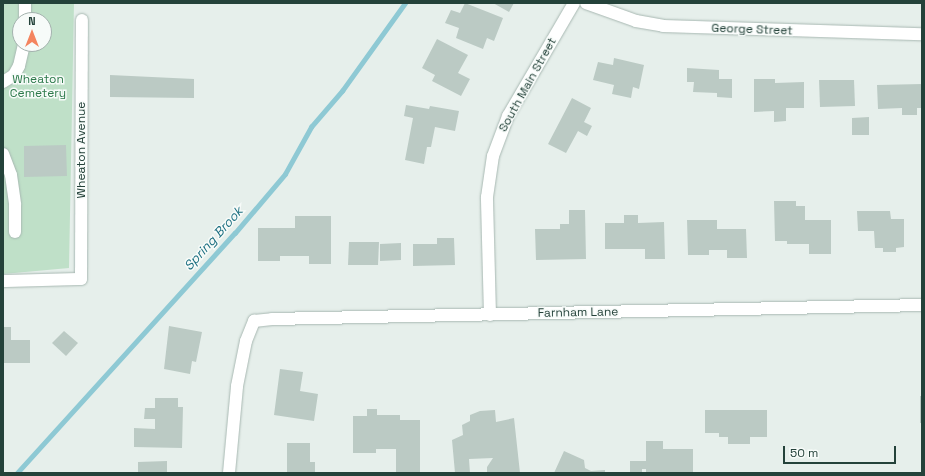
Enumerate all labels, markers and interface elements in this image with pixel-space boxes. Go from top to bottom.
north arrow [12,12,52,52]
text: N [28,14,36,28]
street label: George Street [711,21,793,39]
street label: South Main Street [496,35,560,135]
park label: Wheaton Cemetery [10,73,66,101]
street label: Wheaton Avenue [75,101,89,199]
water label: Spring Brook [181,204,247,274]
street label: Farnham Lane [538,305,618,321]
scale bar [785,438,898,464]
text: 50 m [790,445,818,461]

